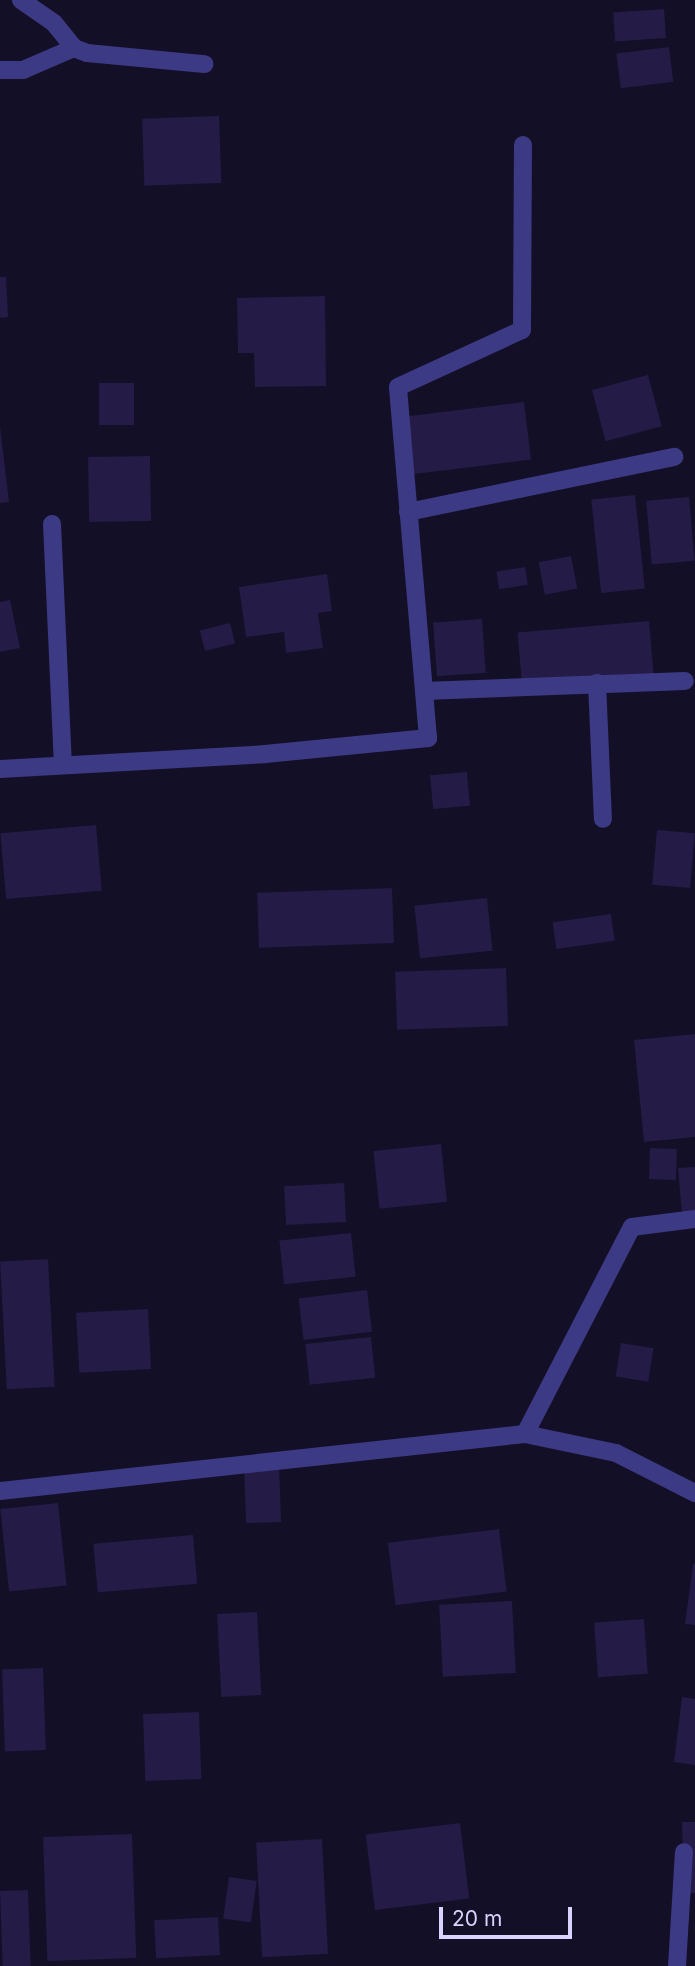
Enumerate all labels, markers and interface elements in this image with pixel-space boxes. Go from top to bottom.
scale bar [443,1892,576,1936]
text: 20 m [452,1906,502,1931]

